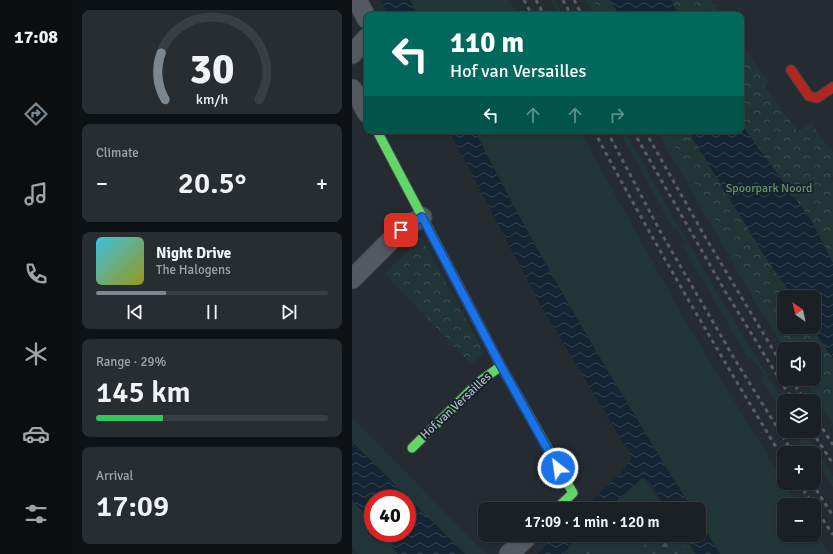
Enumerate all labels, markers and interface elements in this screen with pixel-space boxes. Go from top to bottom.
text: 17:08 [14,26,58,48]
text: 110 m [450,26,524,60]
icon: left [384,28,436,80]
text: 30 [190,44,234,95]
text: Hof van Versailles [450,60,587,82]
text: km/h [196,91,228,108]
icon: directions [22,100,50,128]
icon: left [480,104,502,126]
icon: ahead [522,104,544,126]
icon: ahead [564,104,586,126]
icon: right [606,104,628,126]
text: Climate [96,145,139,161]
text: 20.5° [178,165,246,202]
text: − [96,170,108,197]
text: + [316,170,328,197]
icon: music [22,180,50,208]
park label: Spoorpark Noord [726,181,812,196]
pin [384,213,418,247]
icon: arrive [390,219,412,241]
text: Night Drive [156,244,231,262]
icon: phone [22,260,50,288]
text: The Halogens [156,262,231,278]
north arrow [777,290,821,334]
map controls [777,290,821,542]
icon: previous [124,301,146,323]
icon: pause [201,301,223,323]
icon: next [278,301,300,323]
icon: climate [22,340,50,368]
button: sound [777,342,821,386]
text: Range · 29% [96,354,166,370]
street label: Hof van Versailles [418,369,494,443]
text: 145 km [96,374,191,411]
button: layers [777,394,821,438]
icon: car [22,420,50,448]
button: + [777,446,821,490]
position arrow [537,447,579,489]
text: Arrival [96,468,133,484]
text: 17:09 [96,488,169,525]
speed limit sign: 40 [364,490,416,542]
button: − [777,498,821,542]
icon: filters [22,500,50,528]
text: 17:09 · 1 min · 120 m [525,513,659,531]

